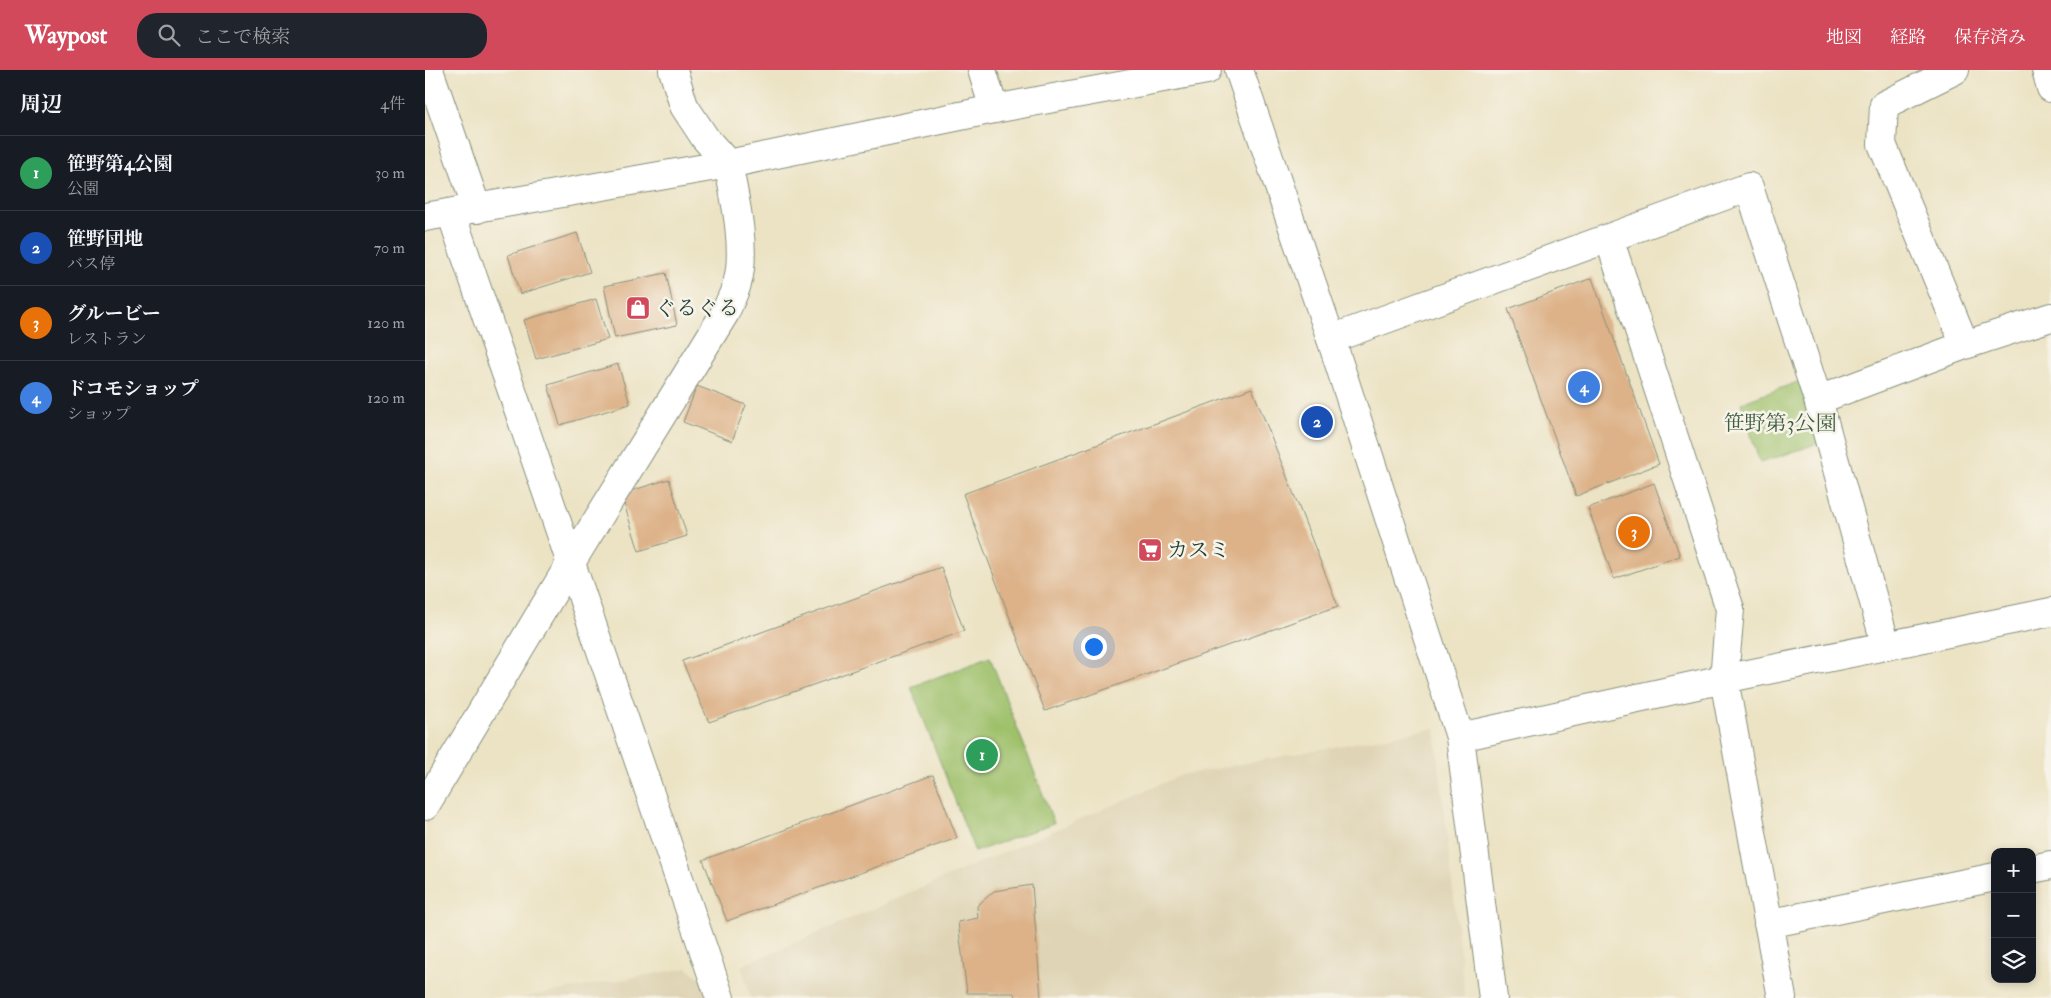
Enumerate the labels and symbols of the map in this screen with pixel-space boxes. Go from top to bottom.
shop icon: ぐるぐる [625,295,651,321]
place label: ぐるぐる [655,295,739,322]
pin: 4 [1568,368,1600,406]
pin: 2 [1301,403,1333,441]
park label: 笹野第3公園 [1723,410,1837,437]
pin: 3 [1618,513,1650,551]
supermarket icon: カスミ [1137,537,1163,563]
place label: カスミ [1167,537,1230,564]
your location [1081,634,1107,660]
pin: 1 [966,736,998,774]

